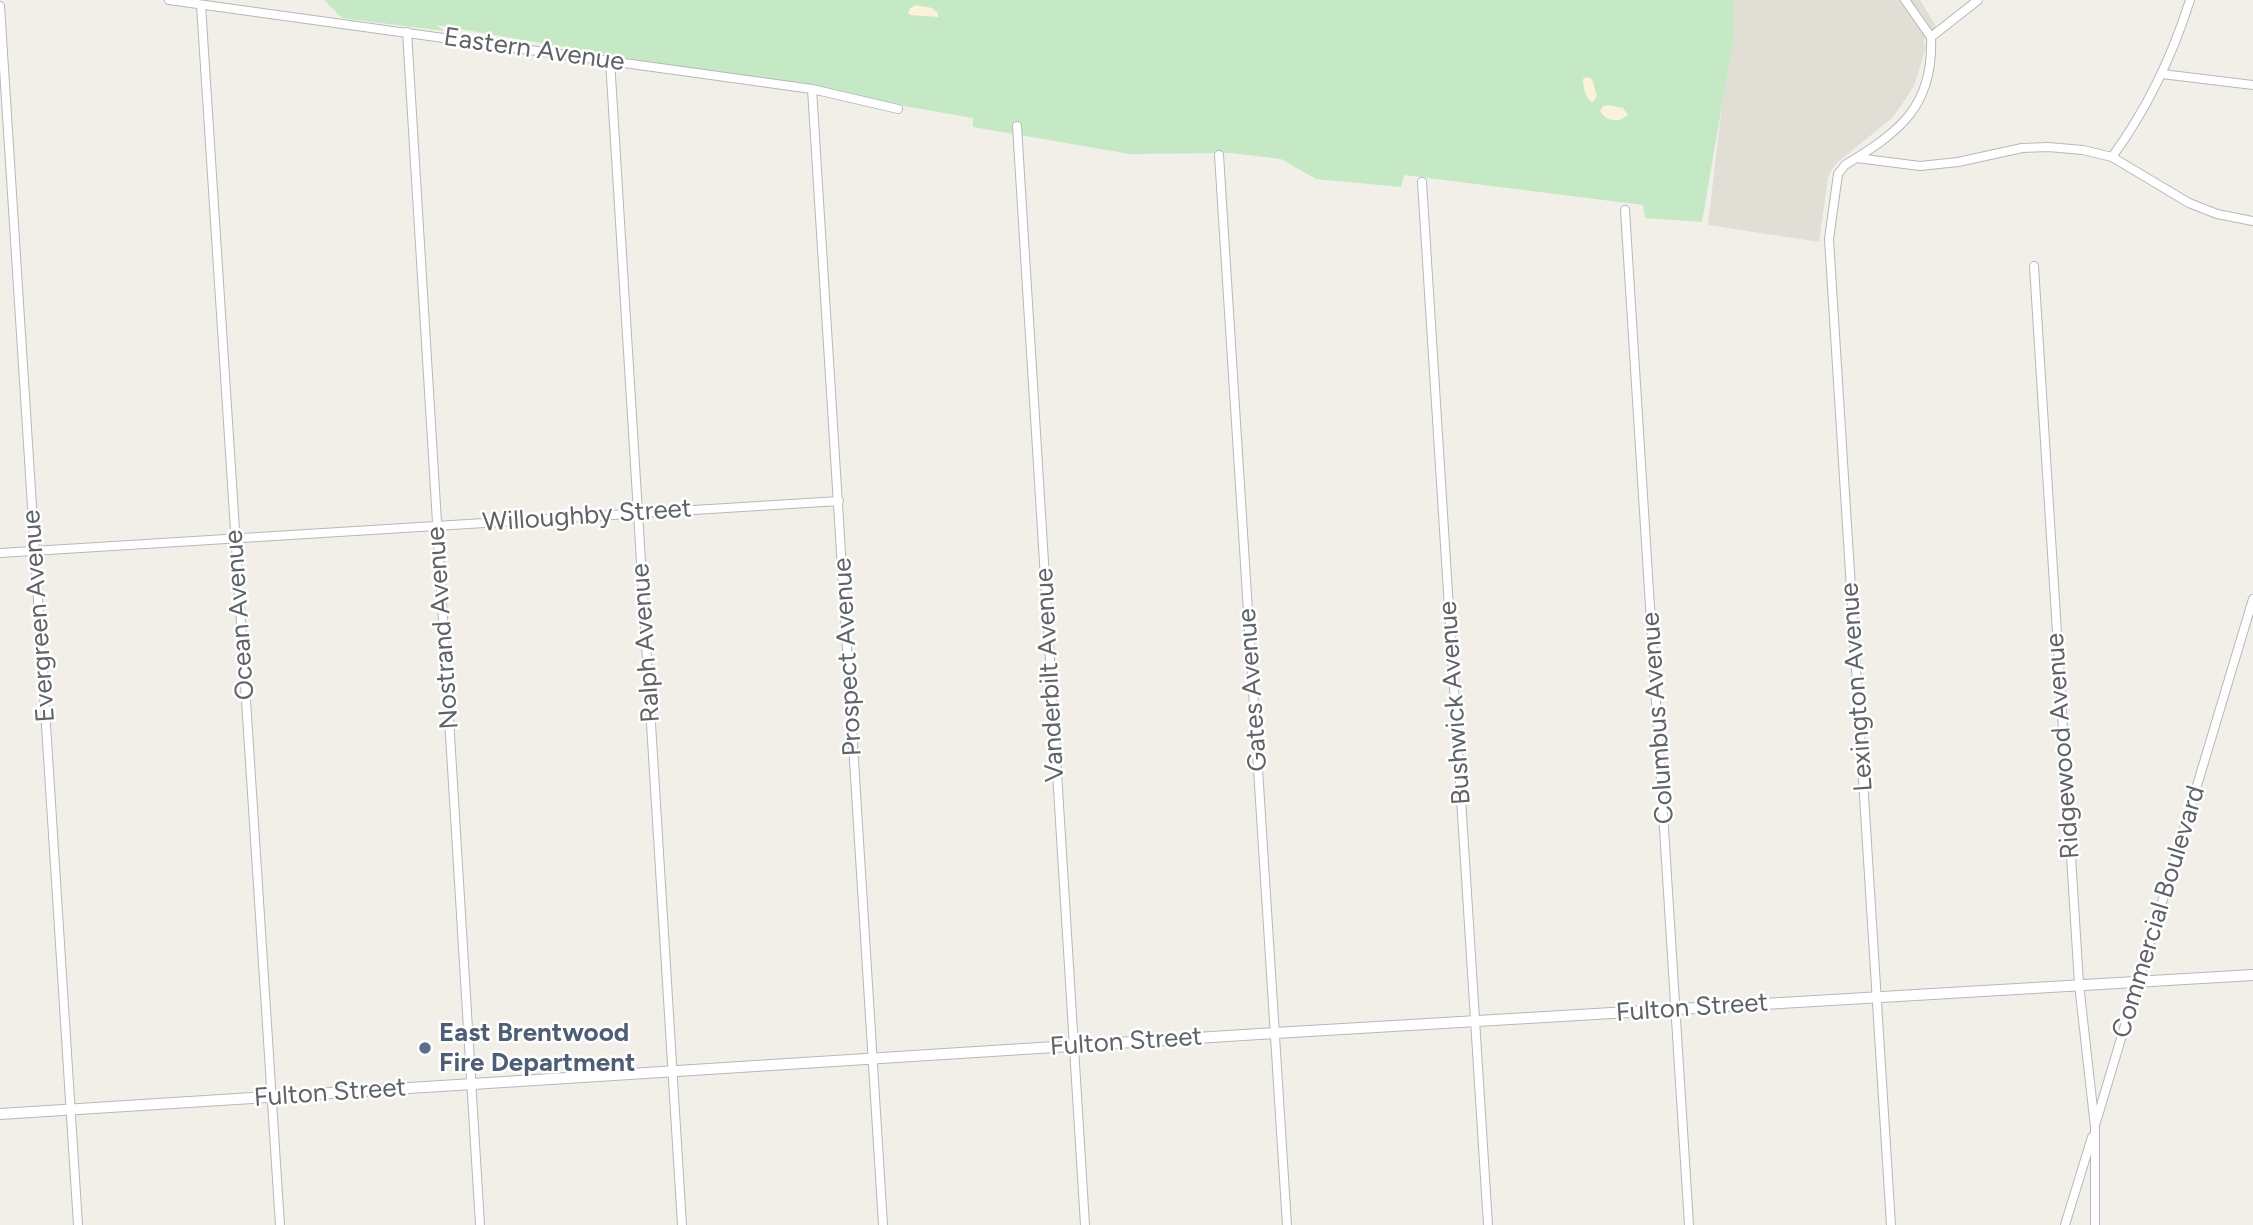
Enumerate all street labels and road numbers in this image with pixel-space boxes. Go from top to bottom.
street label: Eastern Avenue [442,22,626,78]
street label: Willoughby Street [481,493,693,539]
street label: Evergreen Avenue [16,509,62,723]
street label: Nostrand Avenue [420,526,466,730]
street label: Ocean Avenue [218,529,262,701]
street label: Prospect Avenue [827,557,869,757]
street label: Ralph Avenue [625,562,667,724]
street label: Vanderbilt Avenue [1029,567,1071,783]
street label: Lexington Avenue [1834,581,1880,793]
street label: Bushwick Avenue [1432,600,1478,806]
street label: Gates Avenue [1232,607,1274,773]
street label: Columbus Avenue [1635,611,1681,825]
street label: Ridgewood Avenue [2040,632,2086,860]
street label: Commercial Boulevard [2106,782,2212,1042]
street label: Fulton Street [1615,987,1769,1029]
street label: Fulton Street [1049,1021,1203,1063]
street label: Fulton Street [253,1072,407,1114]

